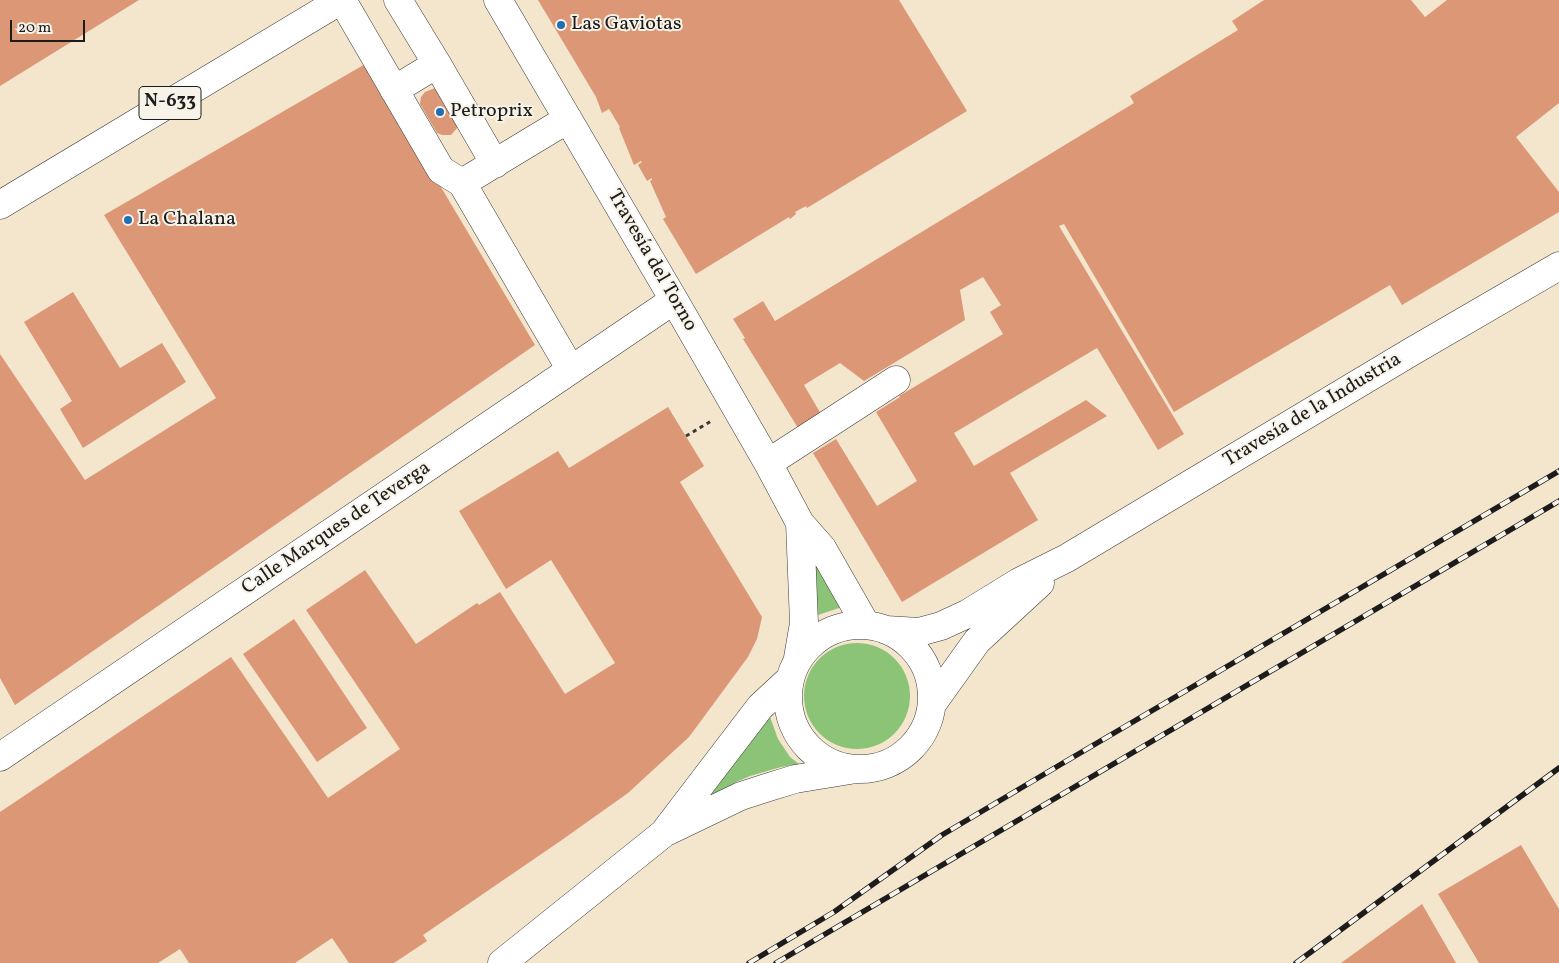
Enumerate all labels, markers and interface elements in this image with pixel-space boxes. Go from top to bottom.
scale bar [12,10,88,42]
place label: Las Gaviotas [571,13,681,37]
text: 20 m [18,18,51,39]
marker: Las Gaviotas [555,19,567,31]
road number: N-633 [139,86,201,120]
place label: Petroprix [450,100,533,124]
marker: Petroprix [434,106,446,118]
street label: Travesía del Torno [601,186,701,336]
place label: La Chalana [138,208,236,232]
marker: La Chalana [122,214,134,226]
street label: Travesía de la Industria [1220,348,1406,474]
street label: Calle Marques de Teverga [238,457,436,601]

